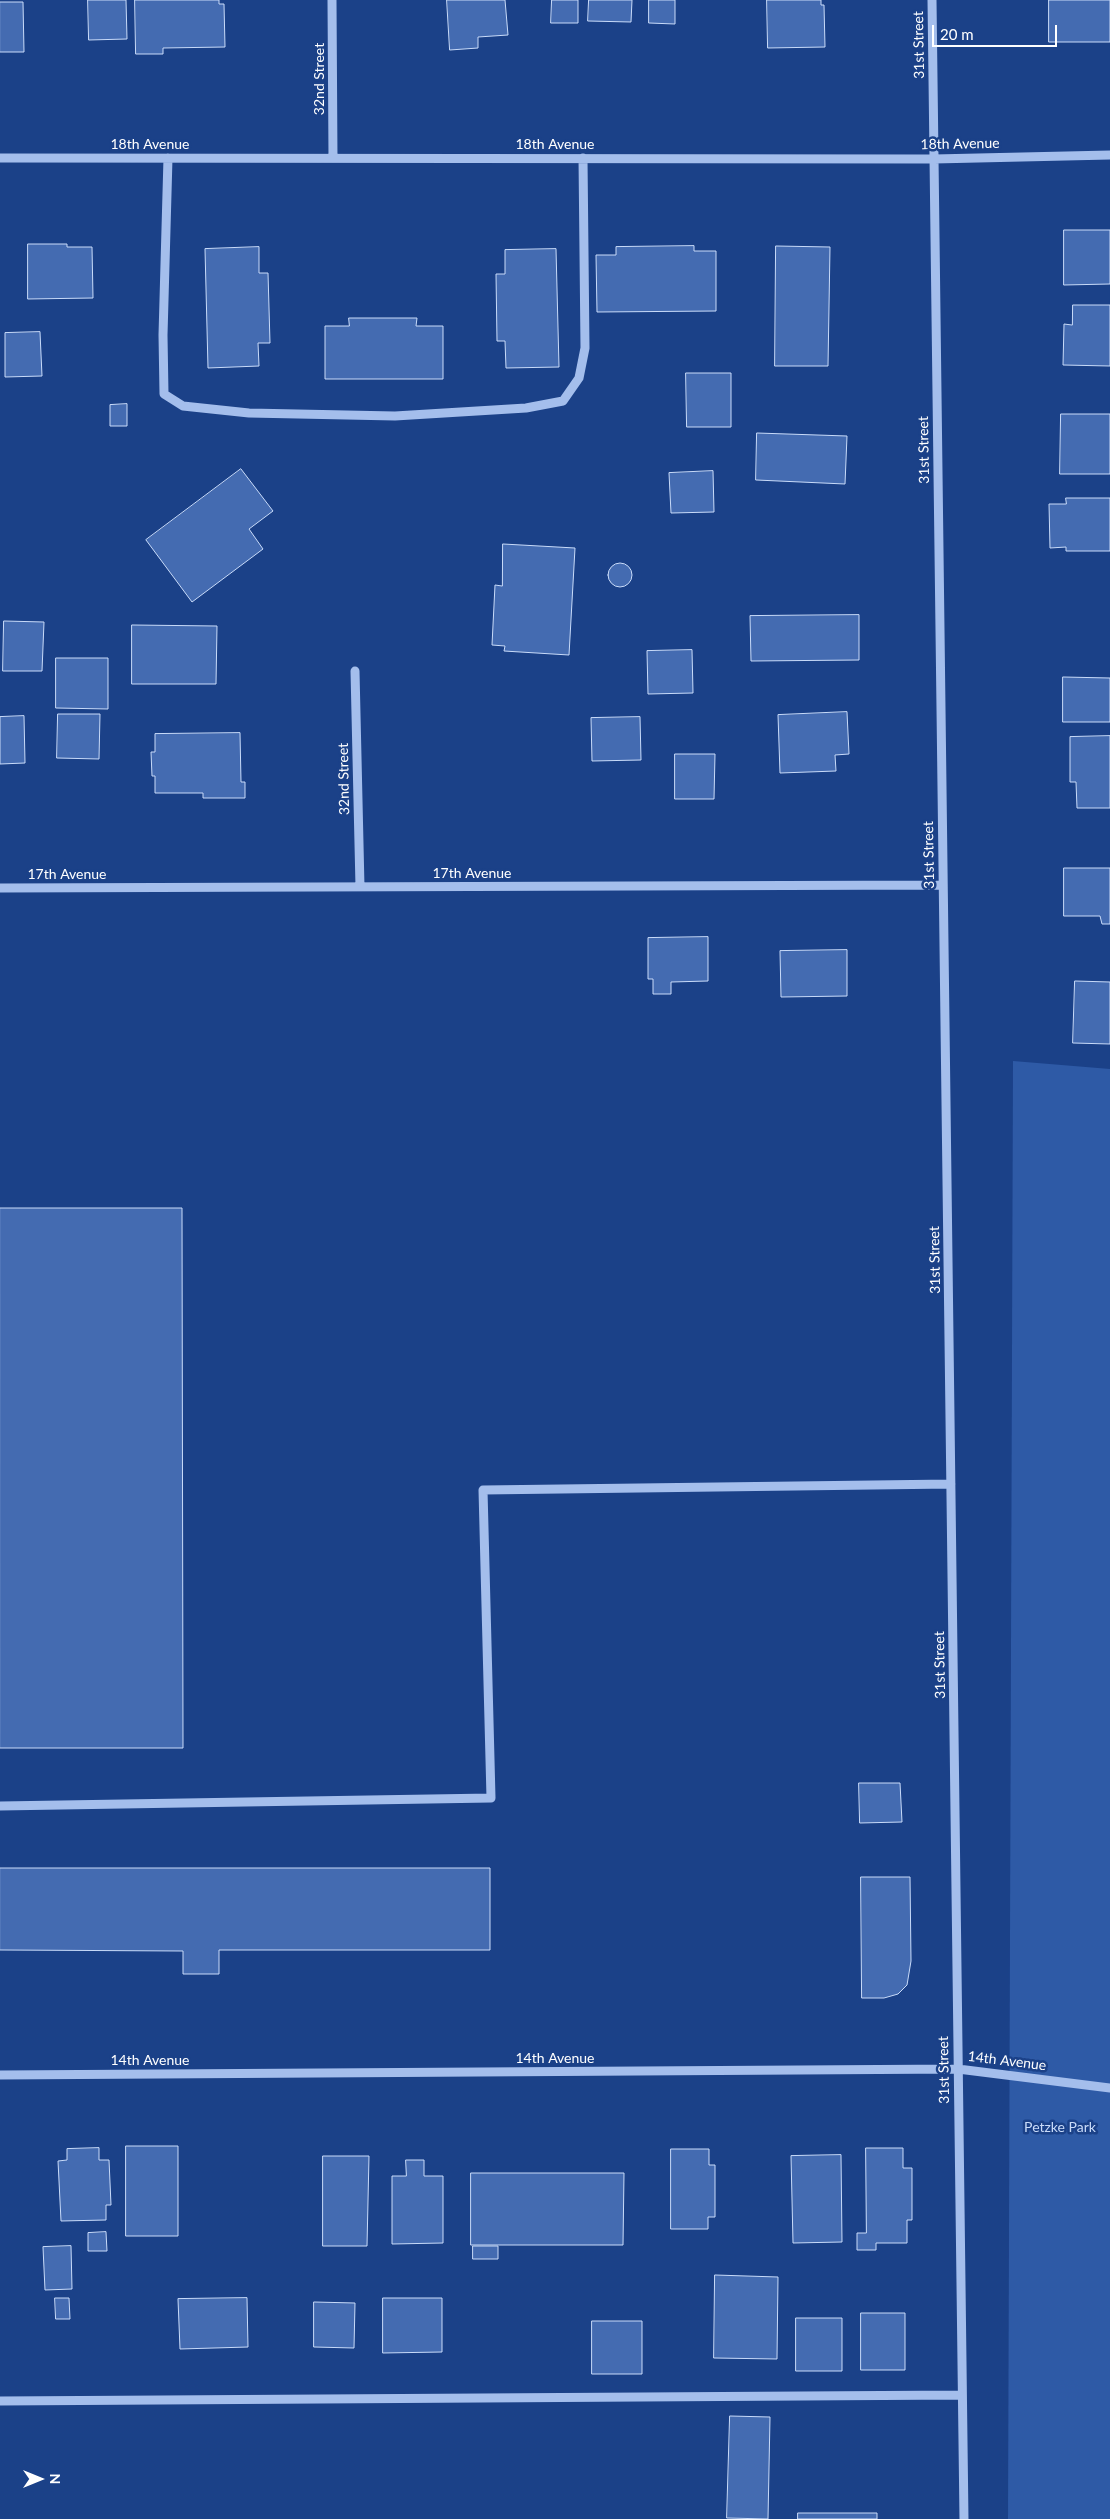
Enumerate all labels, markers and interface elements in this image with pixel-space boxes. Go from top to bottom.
street label: 31st Street [910,11,928,79]
scale bar [935,15,1060,47]
text: 20 m [940,25,974,43]
street label: 32nd Street [311,43,327,115]
street label: 18th Avenue [920,135,1000,153]
street label: 18th Avenue [110,136,190,152]
street label: 18th Avenue [515,136,595,152]
street label: 31st Street [915,416,933,484]
street label: 32nd Street [335,743,353,815]
street label: 31st Street [920,821,938,889]
street label: 17th Avenue [432,865,512,881]
street label: 17th Avenue [27,866,107,882]
street label: 31st Street [926,1226,944,1294]
street label: 31st Street [931,1631,949,1699]
street label: 31st Street [935,2036,953,2104]
street label: 14th Avenue [967,2048,1047,2074]
street label: 14th Avenue [515,2050,595,2066]
street label: 14th Avenue [110,2052,190,2068]
park label: Petzke Park [1024,2119,1096,2135]
north arrow [15,2454,65,2504]
text: N [47,2474,64,2484]

